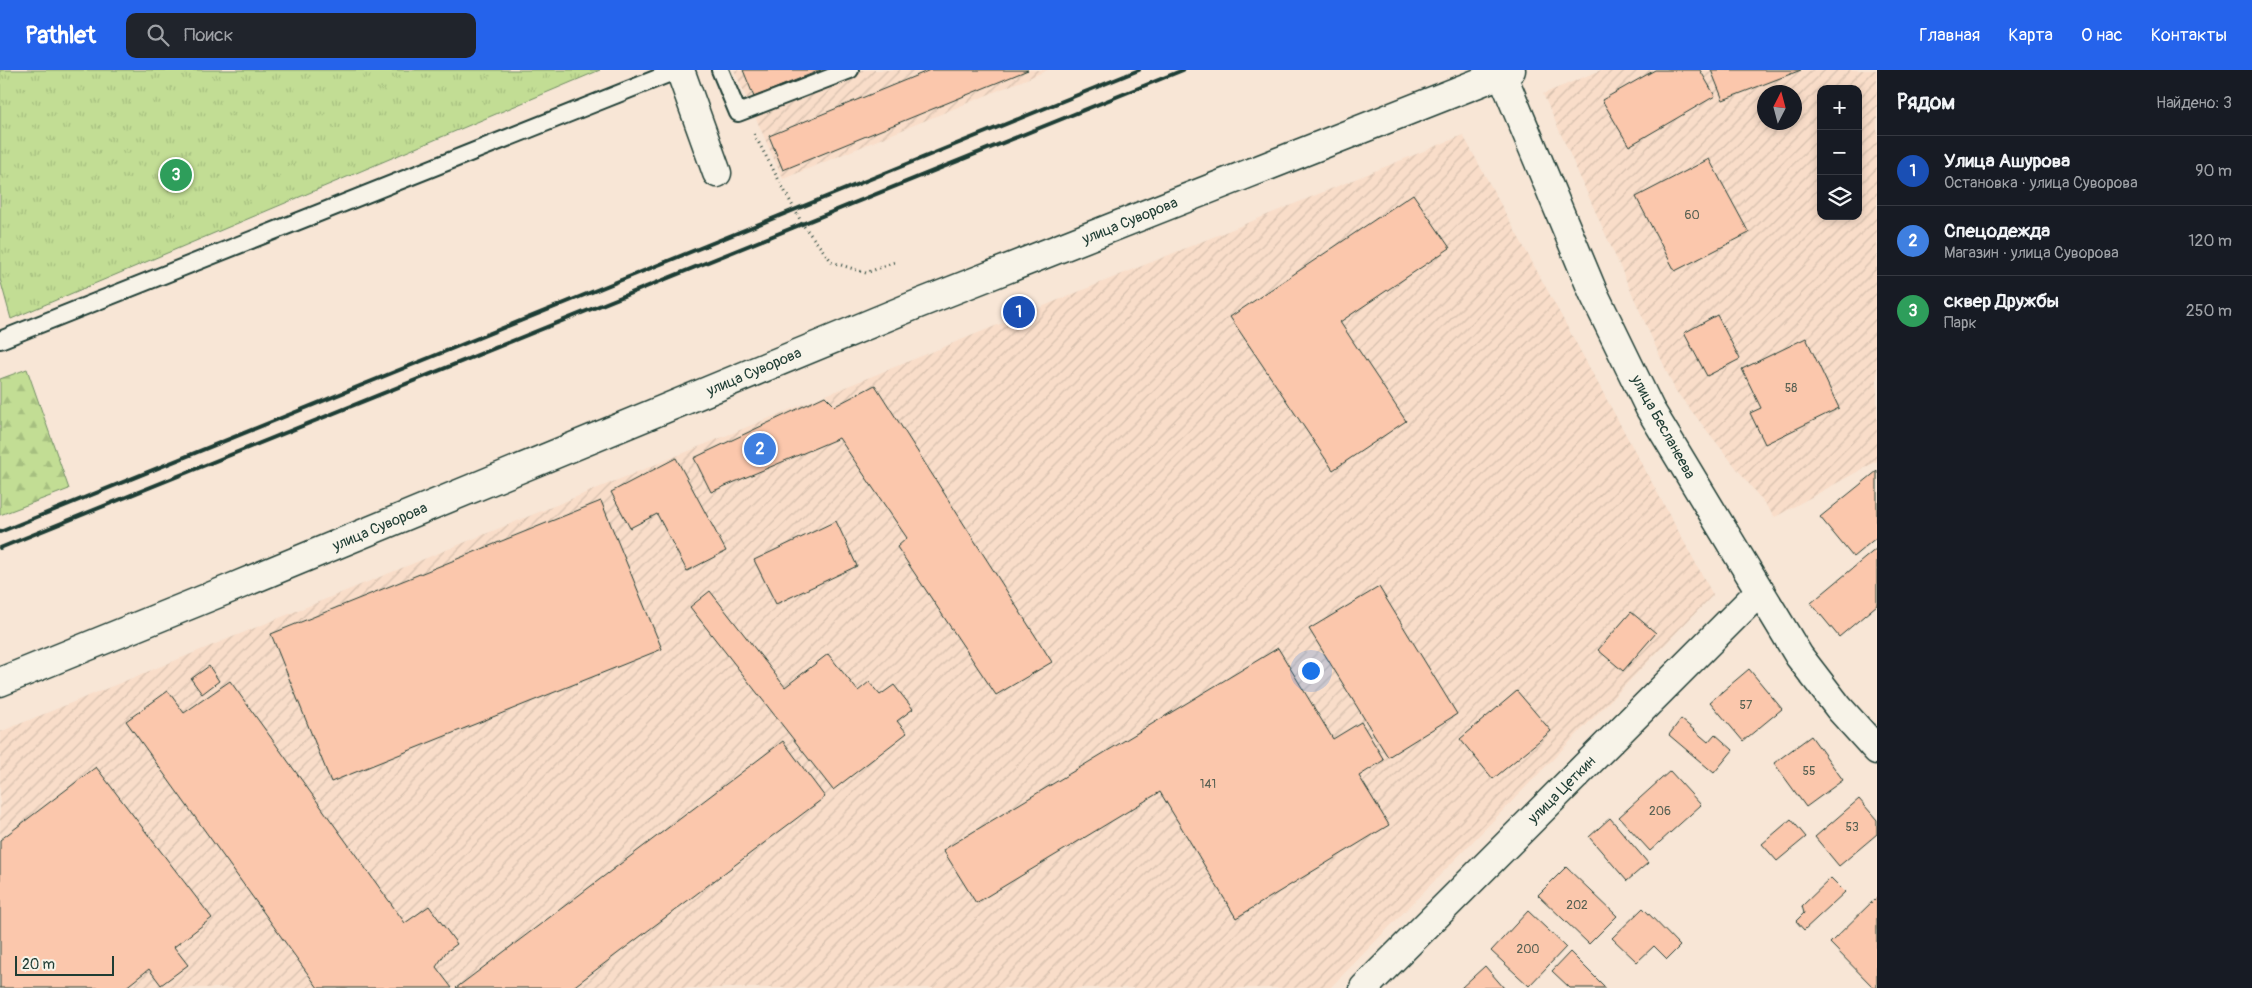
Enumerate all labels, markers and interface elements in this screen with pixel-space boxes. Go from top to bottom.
search box [126,13,476,58]
text: Pathlet [25,21,96,50]
icon: search [144,21,172,49]
text: Поиск [184,23,233,47]
text: Главная [1919,24,1980,47]
text: Карта [2008,24,2053,47]
text: О нас [2081,24,2123,47]
text: Контакты [2151,24,2227,47]
north arrow [1757,85,1802,130]
map controls [1817,85,1862,220]
button: + [1817,85,1862,130]
text: Рядом [1897,89,1955,116]
text: Найдено: 3 [2156,93,2232,113]
button: − [1817,130,1862,175]
text: Улица Ашурова [1944,149,2070,173]
pin: 3 [160,156,192,194]
text: 1 [1910,161,1916,181]
text: 90 m [2195,161,2232,181]
text: Остановка · улица Суворова [1944,173,2138,193]
button: layers [1817,175,1862,220]
street label: улица Суворова [1079,193,1180,249]
house number: 60 [1684,208,1700,223]
text: Спецодежда [1944,219,2050,243]
text: 2 [1909,231,1917,251]
text: 120 m [2188,231,2232,251]
text: Магазин · улица Суворова [1944,243,2119,263]
text: сквер Дружбы [1944,289,2059,313]
pin: 1 [1003,293,1035,331]
text: 3 [1909,301,1917,321]
text: 250 m [2186,301,2232,321]
text: Парк [1944,313,1977,333]
street label: улица Суворова [703,343,804,401]
street label: улица Бесланеева [1626,371,1699,482]
house number: 58 [1785,381,1797,396]
pin: 2 [744,430,776,468]
street label: улица Суворова [329,498,430,556]
your location [1298,658,1324,684]
house number: 57 [1740,698,1753,713]
street label: улица Цеткин [1523,752,1600,829]
house number: 55 [1802,764,1816,779]
house number: 141 [1200,777,1216,792]
house number: 206 [1649,804,1671,819]
house number: 53 [1845,820,1859,835]
house number: 202 [1566,898,1588,913]
house number: 200 [1516,942,1540,957]
scale bar [15,953,114,976]
text: 20 m [22,956,55,973]

